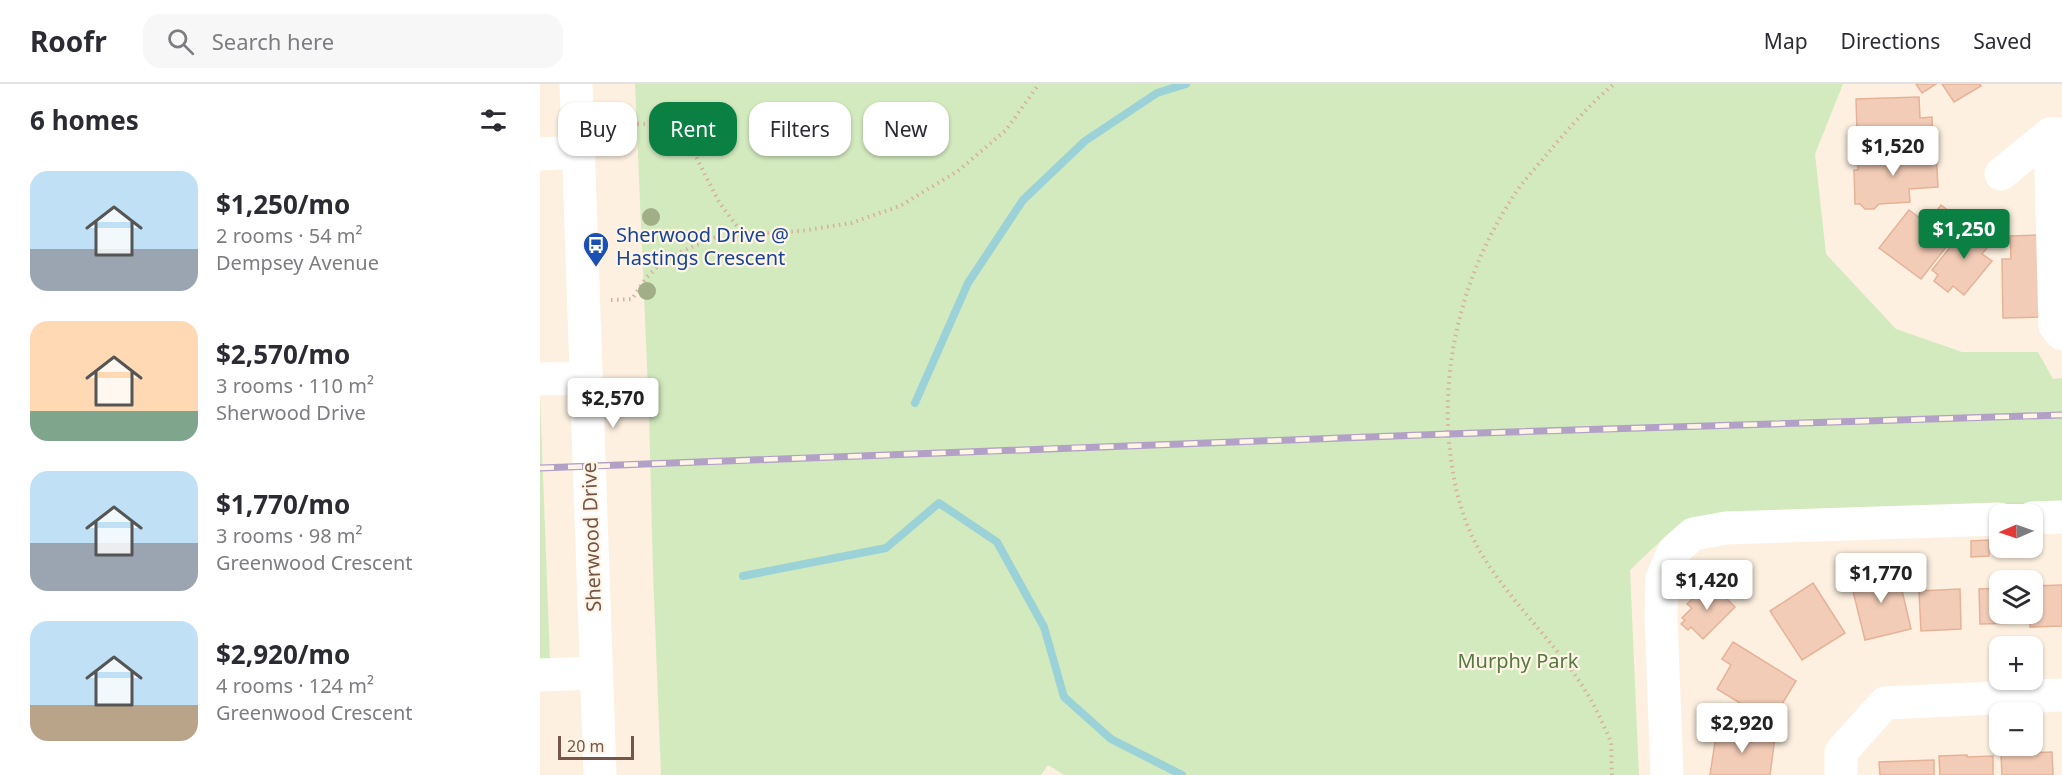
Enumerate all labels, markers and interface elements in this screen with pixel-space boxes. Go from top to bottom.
search box [143,14,563,68]
text: Roofr [30,22,107,60]
icon: search [164,25,197,58]
text: Search here [212,26,334,56]
text: Map [1764,27,1808,55]
text: Directions [1841,27,1940,55]
text: Saved [1973,27,2032,55]
text: 6 homes [30,102,139,138]
chip: Buy [558,102,637,156]
chip: Rent [649,102,737,156]
chip: Filters [749,102,851,156]
chip: New [863,102,949,156]
icon: filters [477,104,510,137]
pin: $1,520 [1844,126,1942,177]
text: $1,520 [1862,132,1924,159]
text: $1,250/mo [216,186,350,222]
icon: home [78,195,150,267]
pin: $1,250 [1915,209,2013,260]
text: $1,250 [1933,215,1995,242]
place label: Sherwood Drive @ Hastings Crescent [616,221,789,271]
text: 2 rooms · 54 m² [216,222,363,249]
bus stop icon: Sherwood Drive @ Hastings Crescent [581,230,611,268]
text: Dempsey Avenue [216,249,379,276]
text: $2,570/mo [216,336,350,372]
icon: home [78,345,150,417]
text: 3 rooms · 110 m² [216,372,374,399]
pin: $2,570 [564,378,662,429]
text: $2,570 [582,384,644,411]
text: Sherwood Drive [216,399,366,426]
street label: Sherwood Drive [575,462,607,612]
text: $1,770/mo [216,486,350,522]
icon: home [78,495,150,567]
north arrow [1989,504,2043,558]
map controls [1989,504,2043,756]
text: 3 rooms · 98 m² [216,522,363,549]
text: Greenwood Crescent [216,549,413,576]
pin: $1,770 [1832,553,1930,604]
text: $1,770 [1850,559,1912,586]
pin: $1,420 [1658,560,1756,611]
text: $1,420 [1676,566,1738,593]
button: layers [1989,570,2043,624]
text: $2,920/mo [216,636,350,672]
button: + [1989,636,2043,690]
icon: home [78,645,150,717]
park label: Murphy Park [1457,647,1579,674]
text: 4 rooms · 124 m² [216,672,374,699]
text: Greenwood Crescent [216,699,413,726]
button: − [1989,702,2043,756]
pin: $2,920 [1693,703,1791,754]
text: $2,920 [1711,709,1773,736]
scale bar [558,733,634,760]
text: 20 m [567,735,604,757]

